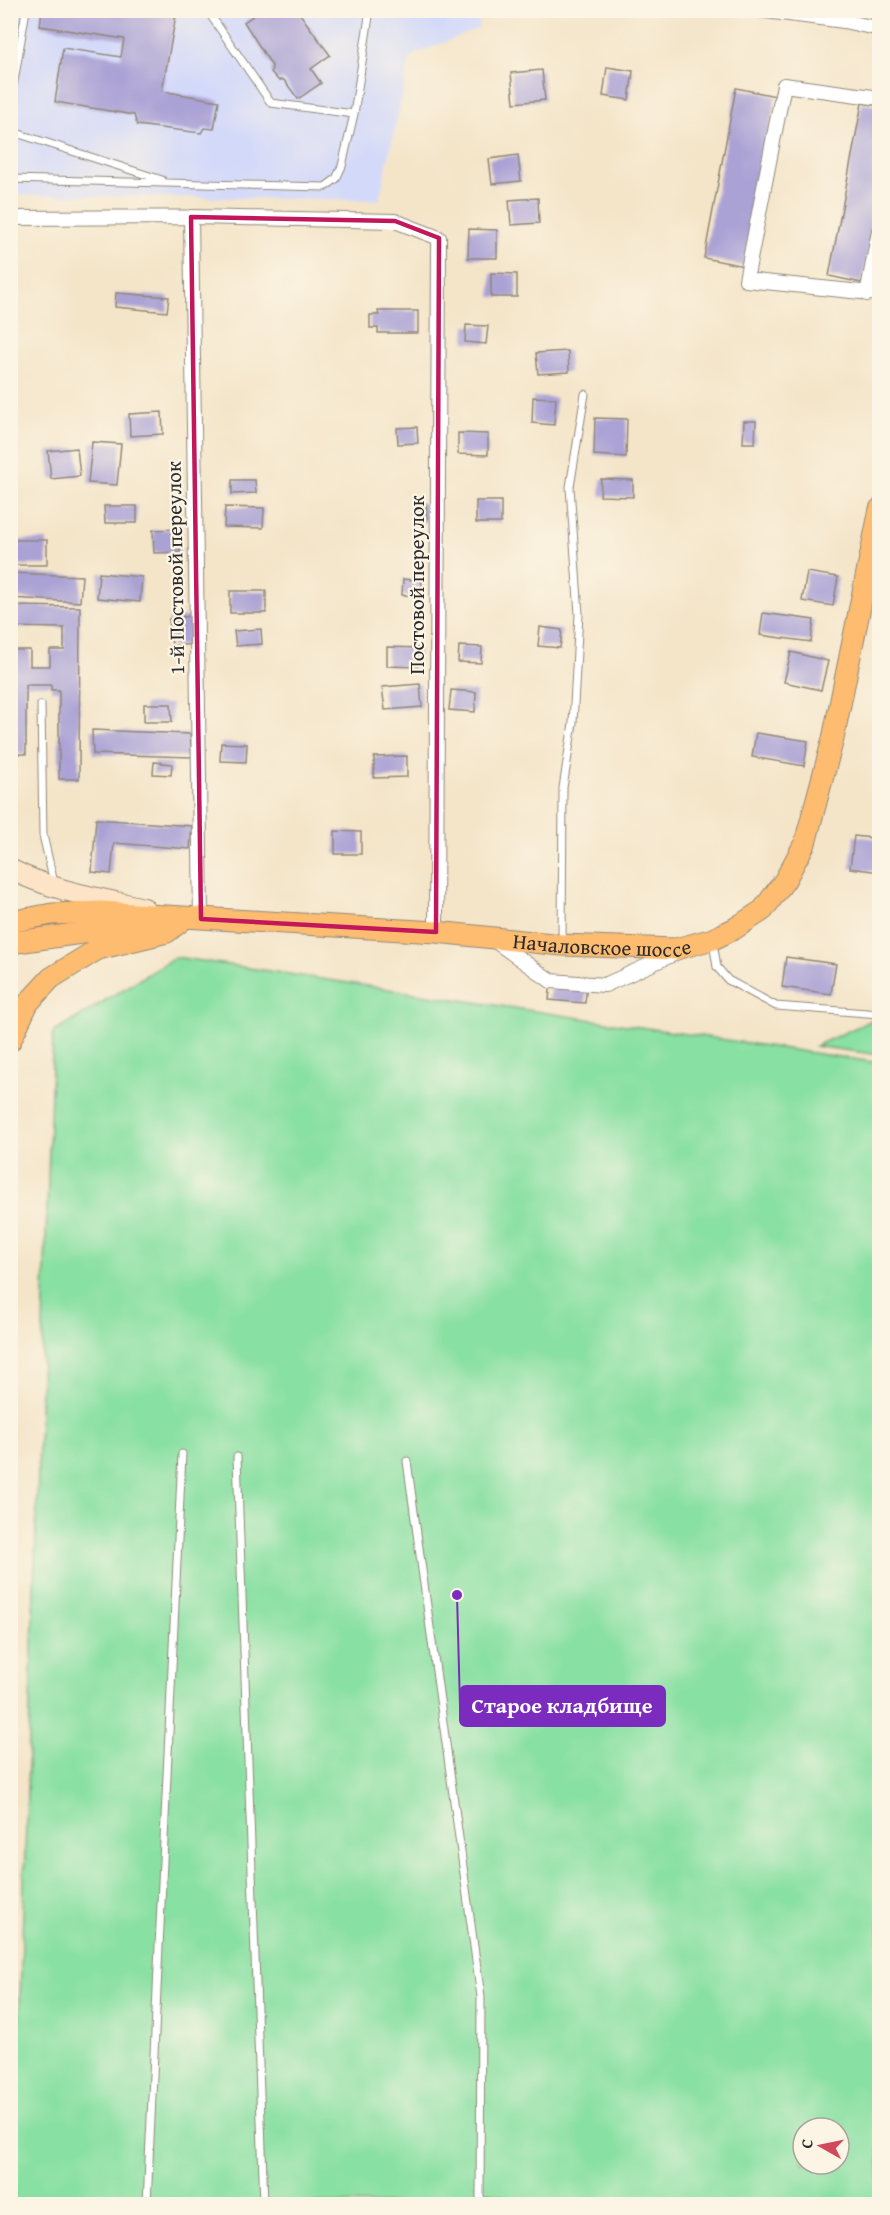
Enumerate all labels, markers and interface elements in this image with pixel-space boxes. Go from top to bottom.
street label: 1-й Постовой переулок [158,461,192,675]
street label: Постовой переулок [401,495,432,675]
street label: Началовское шоссе [511,925,695,965]
callout: Старое кладбище [460,1686,665,1726]
text: Старое кладбище [472,1689,653,1721]
north arrow [791,2116,851,2176]
text: С [794,2137,819,2150]

